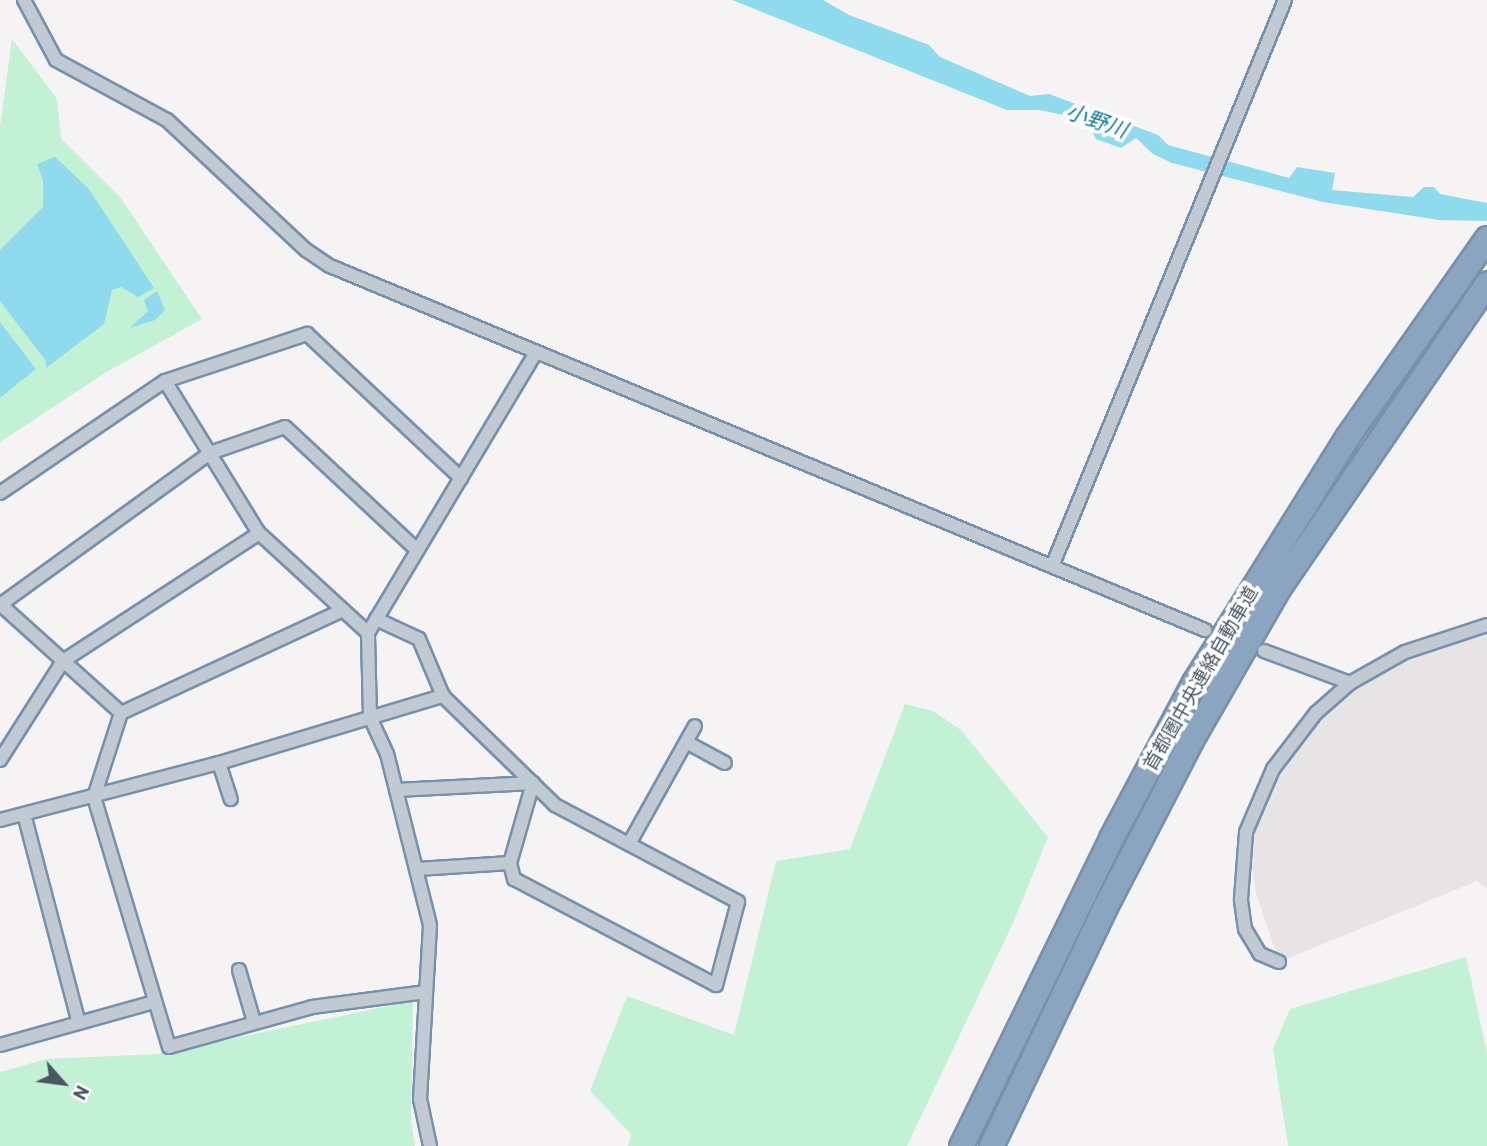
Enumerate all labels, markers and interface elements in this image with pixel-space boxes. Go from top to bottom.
water label: 小野川 [1063,98,1131,142]
street label: 首都圏中央連絡自動車道 [1138,582,1262,774]
north arrow [28,1048,98,1118]
text: N [69,1082,95,1104]

